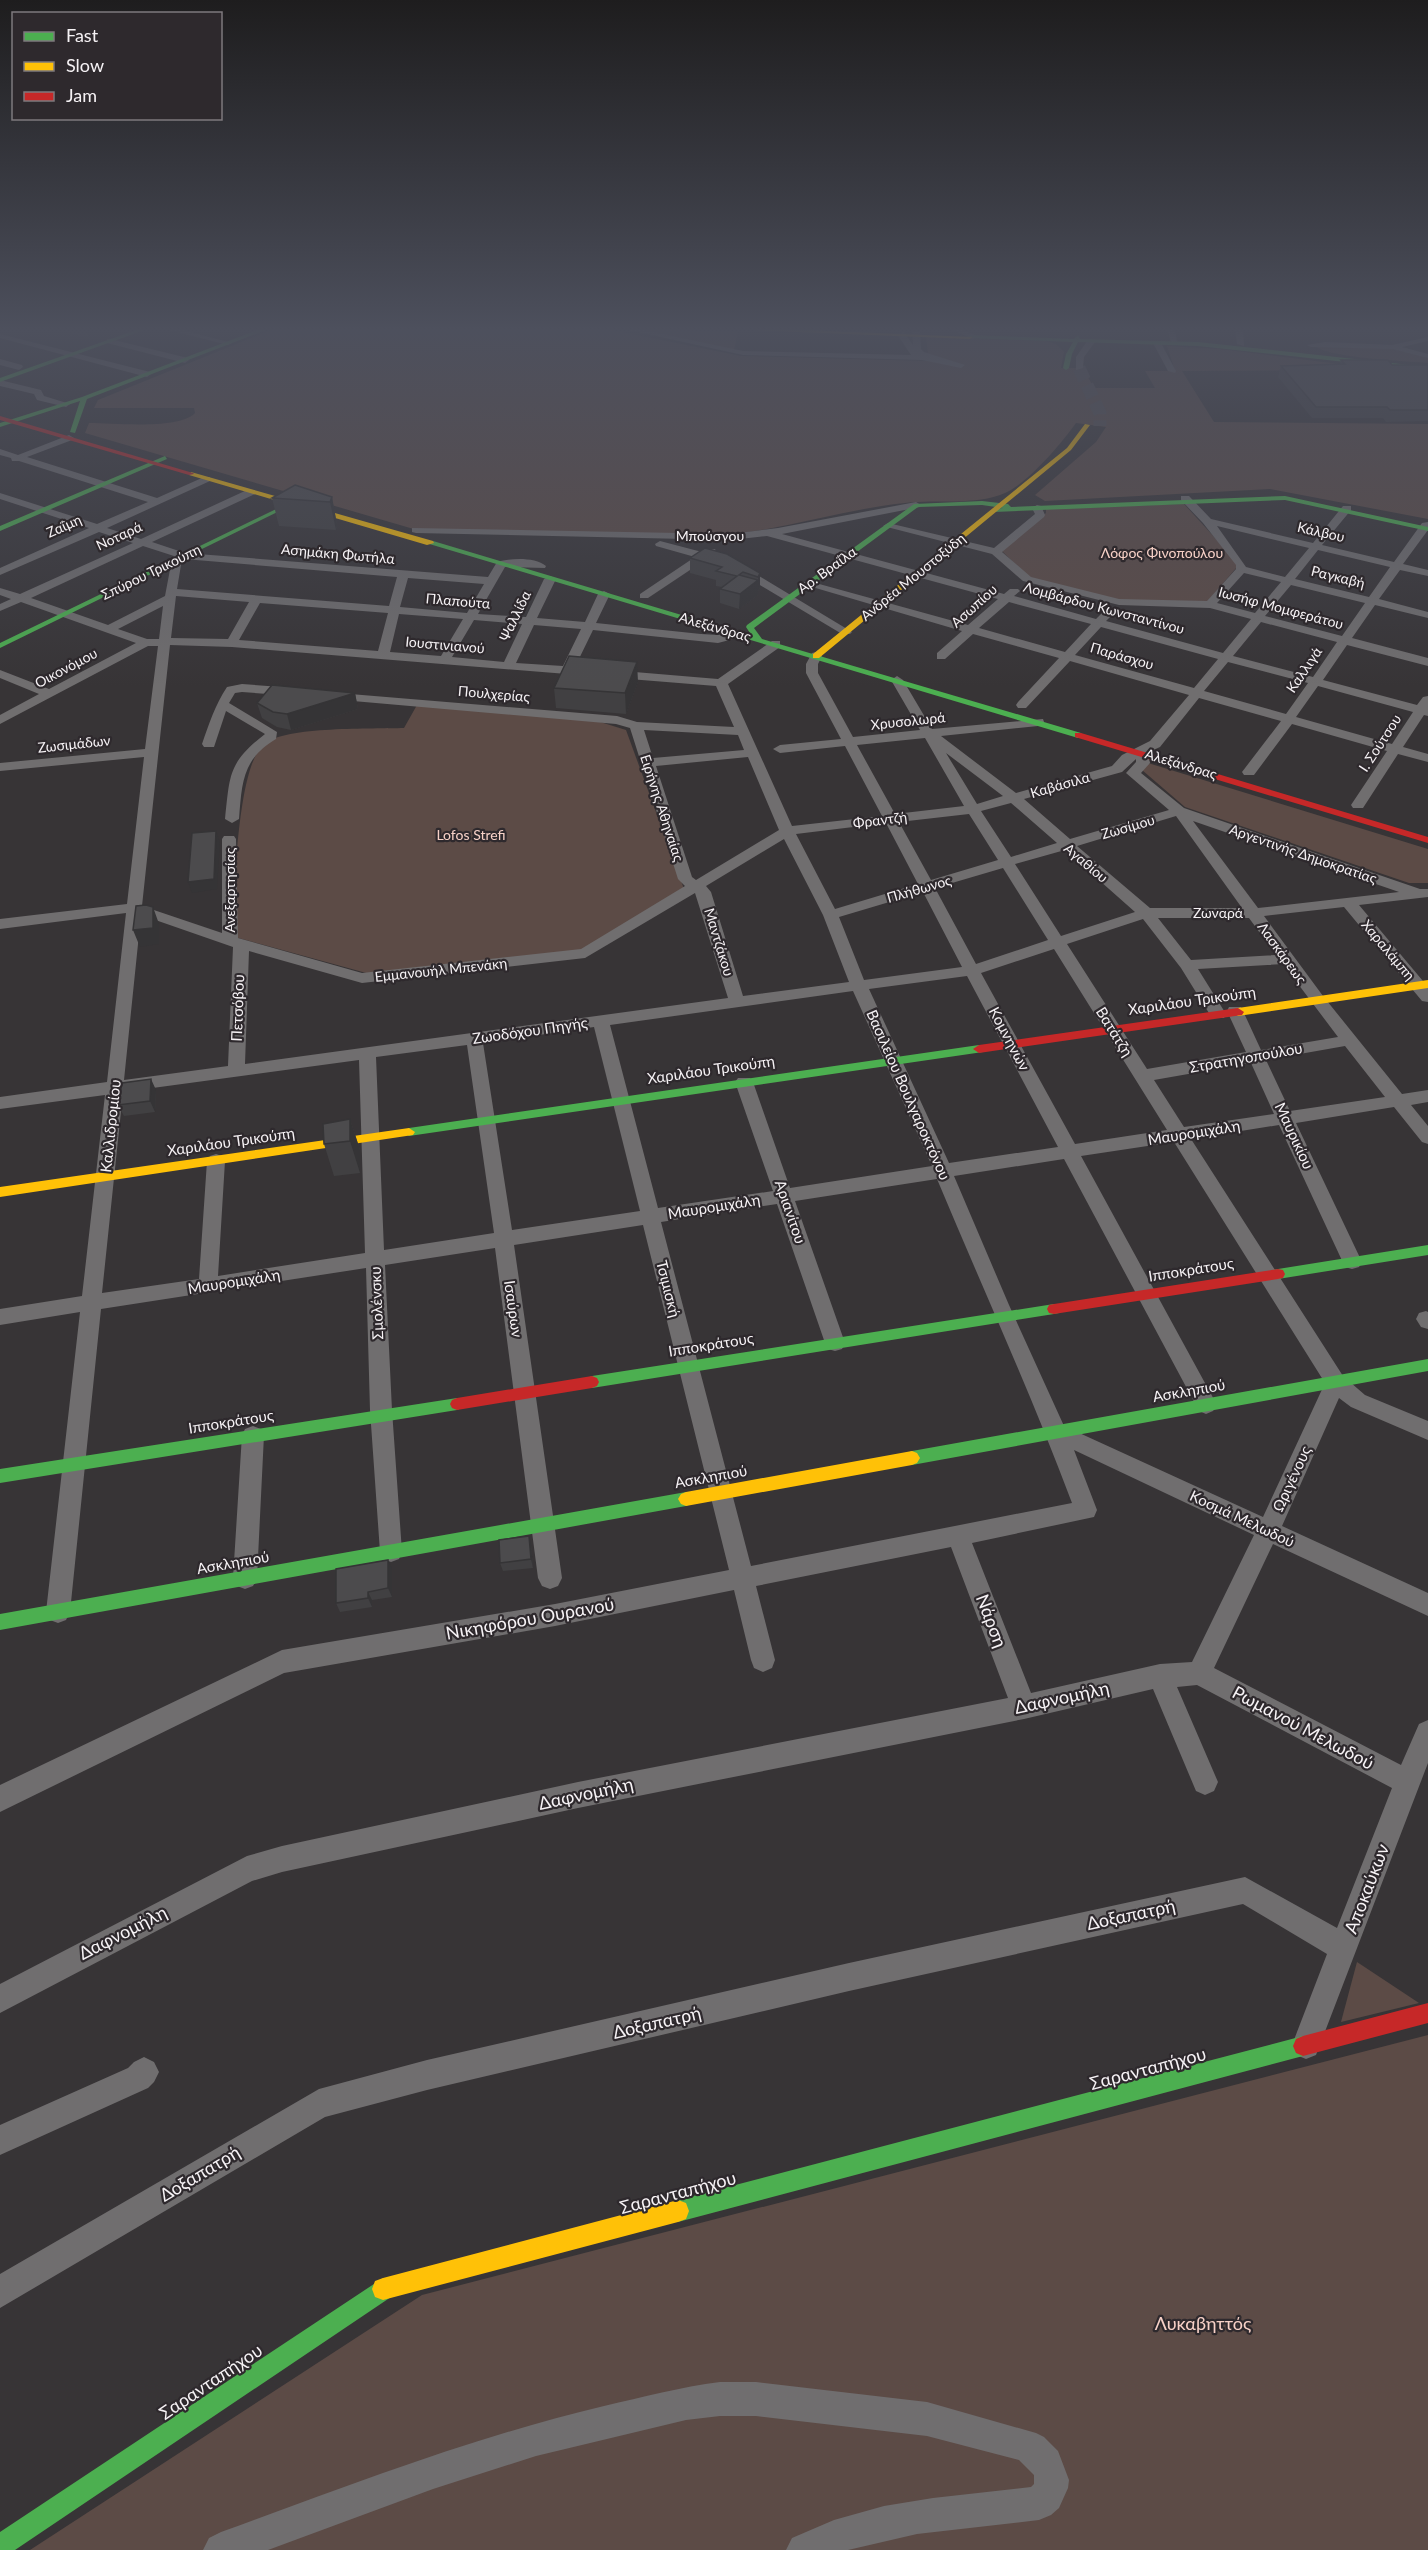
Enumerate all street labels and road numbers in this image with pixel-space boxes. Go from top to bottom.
street label: Ζαΐμη [44,510,84,541]
street label: Νοταρά [93,517,145,554]
street label: Κάλβου [1296,518,1346,545]
street label: Μπούσγου [676,527,744,544]
street label: Ανδρέα Μουστοξύδη [857,529,968,624]
street label: Σπύρου Τρικούπη [98,540,203,603]
street label: Ασημάκη Φωτήλα [281,540,396,567]
street label: Αρ. Βραΐλα [794,542,860,597]
street label: Ραγκαβή [1309,562,1367,591]
street label: Λομβάρδου Κωνσταντίνου [1022,578,1186,637]
street label: Ασωπίου [947,581,1000,631]
street label: Ιωσήφ Μομφεράτου [1217,583,1345,632]
street label: Ψαλλίδα [495,587,534,644]
street label: Πλαπούτα [425,589,492,612]
street label: Αλεξάνδρας [677,608,754,645]
street label: Ιουστινιανού [405,633,485,656]
street label: Παράσχου [1088,638,1156,673]
street label: Καλλιγά [1282,643,1325,696]
street label: Οικονόμου [32,644,100,691]
street label: Πουλχερίας [457,682,531,705]
street label: Χρυσολωρά [870,708,947,733]
street label: Ι. Σούτσου [1355,711,1404,775]
street label: Ζωσιμάδων [37,731,111,756]
street label: Αλεξάνδρας [1143,745,1220,783]
street label: Ειρήνης Αθηναίας [637,752,688,864]
street label: Καβάσιλα [1028,768,1092,801]
street label: Φραντζή [852,808,908,831]
street label: Ζωσίμου [1099,811,1157,842]
street label: Αργεντινής Δημοκρατίας [1227,820,1380,887]
street label: Αγαθίου [1061,839,1112,886]
street label: Ανεξαρτησίας [221,847,238,933]
street label: Πλήθωνος [885,871,954,906]
street label: Ζωναρά [1193,904,1244,921]
street label: Μαντζάκου [701,906,738,978]
street label: Χαραλάμπη [1358,916,1419,983]
street label: Λασκάρεως [1254,918,1311,987]
street label: Εμμανουήλ Μπενάκη [374,954,508,985]
street label: Πετσόβου [227,974,247,1042]
street label: Χαριλάου Τρικούπη [1127,982,1257,1018]
street label: Βατάτζη [1093,1003,1137,1060]
street label: Κομνηνών [986,1004,1034,1074]
street label: Βασιλείου Βουλγαροκτόνου [863,1007,955,1183]
street label: Ζωοδόχου Πηγής [471,1013,589,1047]
street label: Στρατηγοπούλου [1188,1038,1304,1076]
street label: Χαριλάου Τρικούπη [646,1051,776,1087]
street label: Καλλιδρομίου [96,1079,124,1173]
street label: Μαυρικίου [1272,1099,1318,1172]
street label: Μαυρομιχάλη [1146,1116,1241,1148]
street label: Χαριλάου Τρικούπη [166,1123,296,1159]
street label: Αριανίτου [772,1177,810,1246]
street label: Μαυρομιχάλη [666,1190,761,1222]
street label: Ιπποκράτους [1147,1253,1235,1285]
street label: Τσιμισκή [653,1258,685,1319]
street label: Μαυρομιχάλη [186,1265,281,1297]
street label: Σμολένσκυ [366,1266,386,1340]
street label: Ισαύρων [501,1279,527,1339]
street label: Ιπποκράτους [667,1328,755,1360]
street label: Ασκληπιού [1151,1375,1226,1405]
street label: Ιπποκράτους [187,1405,275,1437]
street label: Ωριγένους [1268,1443,1314,1514]
street label: Ασκληπιού [673,1461,748,1491]
street label: Κοσμά Μελωδού [1187,1486,1298,1550]
street label: Ασκληπιού [195,1547,270,1577]
street label: Νάρση [972,1591,1012,1650]
street label: Νικηφόρου Ουρανού [444,1592,616,1644]
street label: Δαφνομήλη [1012,1676,1111,1718]
street label: Ρωμανού Μελωδού [1229,1681,1378,1774]
street label: Δαφνομήλη [536,1772,635,1814]
street label: Αποκαύκων [1339,1841,1393,1937]
street label: Δοξαπατρή [1084,1894,1177,1934]
street label: Δαφνομήλη [75,1900,170,1964]
street label: Δοξαπατρή [610,2001,703,2043]
street label: Σαρανταπήχου [1087,2042,1208,2094]
street label: Δοξαπατρή [155,2141,244,2206]
street label: Σαρανταπήχου [617,2166,738,2218]
street label: Σαρανταπήχου [155,2339,266,2424]

